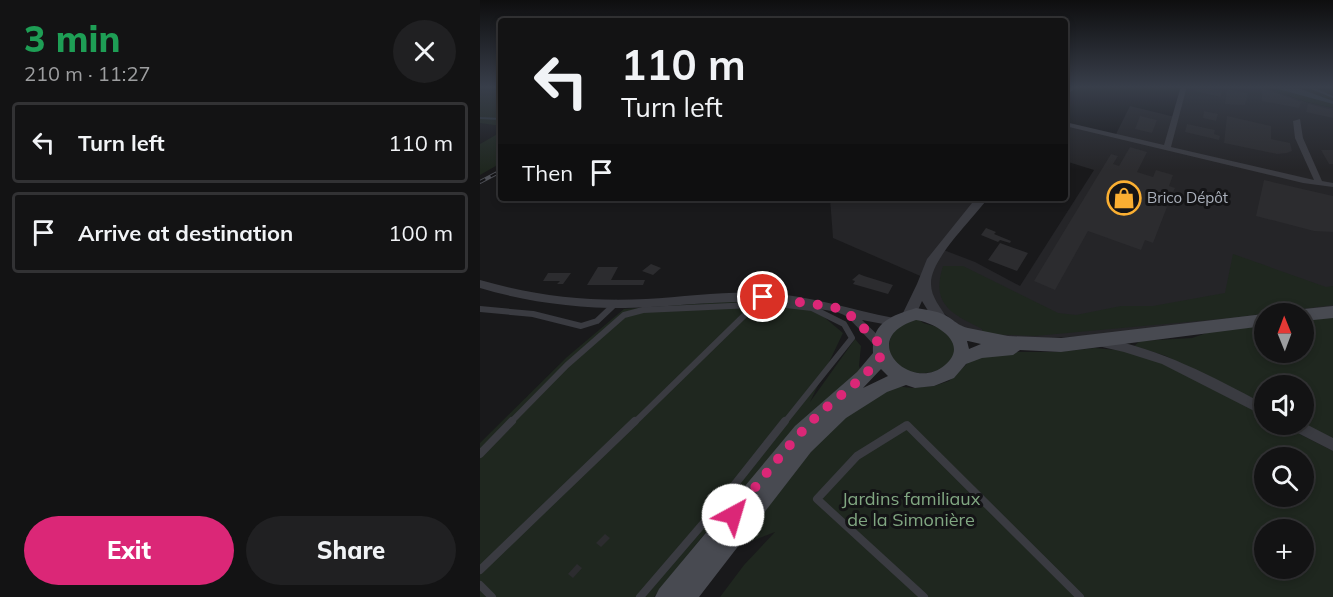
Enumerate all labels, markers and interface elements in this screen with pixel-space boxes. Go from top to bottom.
text: 3 min [24,16,120,61]
button: close [393,20,456,83]
text: 110 m [621,38,746,91]
icon: left [522,42,600,120]
text: 210 m · 11:27 [24,61,150,86]
text: Turn left [621,90,723,124]
icon: left [27,126,60,159]
text: Turn left [78,129,165,157]
text: 110 m [388,129,453,157]
icon: arrive [585,156,618,189]
text: Then [522,159,573,187]
shop icon: Brico Dépôt [1106,180,1142,216]
place label: Brico Dépôt [1147,188,1228,207]
icon: arrive [27,216,60,249]
text: Arrive at destination [78,219,293,247]
text: 100 m [388,219,453,247]
pin [737,271,788,322]
icon: arrive [746,280,779,313]
north arrow [1254,303,1314,363]
map controls [1254,303,1314,579]
button: sound [1254,375,1314,435]
button: search [1254,447,1314,507]
position arrow [701,483,765,547]
park label: Jardins familiaux de la Simonière [842,487,981,531]
button: Exit [24,516,234,585]
button: Share [246,516,456,585]
button: + [1254,519,1314,579]

